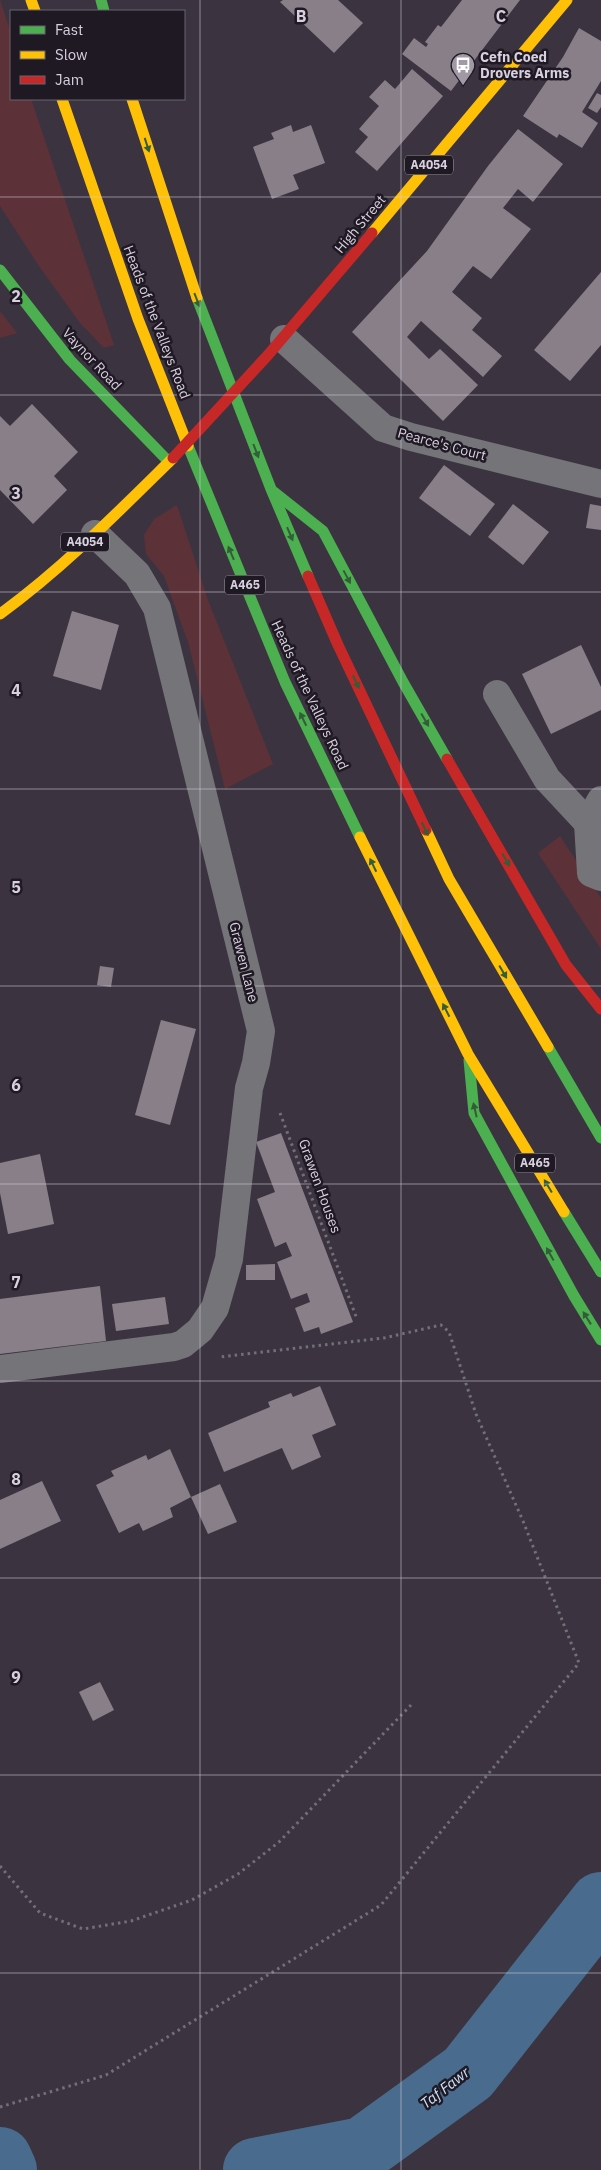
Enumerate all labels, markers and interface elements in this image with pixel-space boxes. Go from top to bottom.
text: B [296,6,307,26]
text: C [496,6,506,26]
legend [10,10,185,100]
text: Fast [55,20,83,39]
text: Slow [55,45,88,64]
place label: Cefn Coed Drovers Arms [480,48,569,82]
bus stop icon: Cefn Coed Drovers Arms [450,52,476,86]
text: Jam [55,70,84,89]
one-way arrow [143,138,151,153]
road number: A4054 [405,156,453,174]
street label: High Street [330,191,390,257]
street label: Heads of the Valleys Road [119,243,195,401]
text: 2 [11,286,21,306]
one-way arrow [194,292,202,307]
street label: Vaynor Road [59,324,125,394]
street label: Pearce's Court [396,424,488,464]
one-way arrow [252,444,260,459]
text: 3 [11,483,21,503]
one-way arrow [287,527,295,541]
road number: A4054 [61,532,109,552]
one-way arrow [227,546,235,560]
one-way arrow [343,570,351,584]
road number: A465 [225,576,265,594]
street label: Heads of the Valleys Road [267,617,353,773]
one-way arrow [352,675,360,689]
text: 4 [11,680,21,700]
one-way arrow [299,711,307,726]
one-way arrow [420,713,429,726]
one-way arrow [422,822,430,836]
one-way arrow [502,853,510,868]
one-way arrow [369,858,377,872]
text: 5 [11,877,21,897]
street label: Grawen Lane [225,920,263,1004]
one-way arrow [499,965,508,978]
one-way arrow [442,1003,450,1017]
text: 6 [11,1075,21,1095]
one-way arrow [471,1103,479,1118]
street label: Grawen Houses [295,1136,345,1236]
road number: A465 [515,1154,555,1172]
one-way arrow [544,1179,553,1192]
one-way arrow [546,1247,555,1260]
text: 7 [11,1272,21,1292]
one-way arrow [583,1312,592,1325]
text: 8 [11,1469,21,1489]
text: 9 [11,1667,21,1687]
water label: Taf Fawr [416,2062,474,2113]

